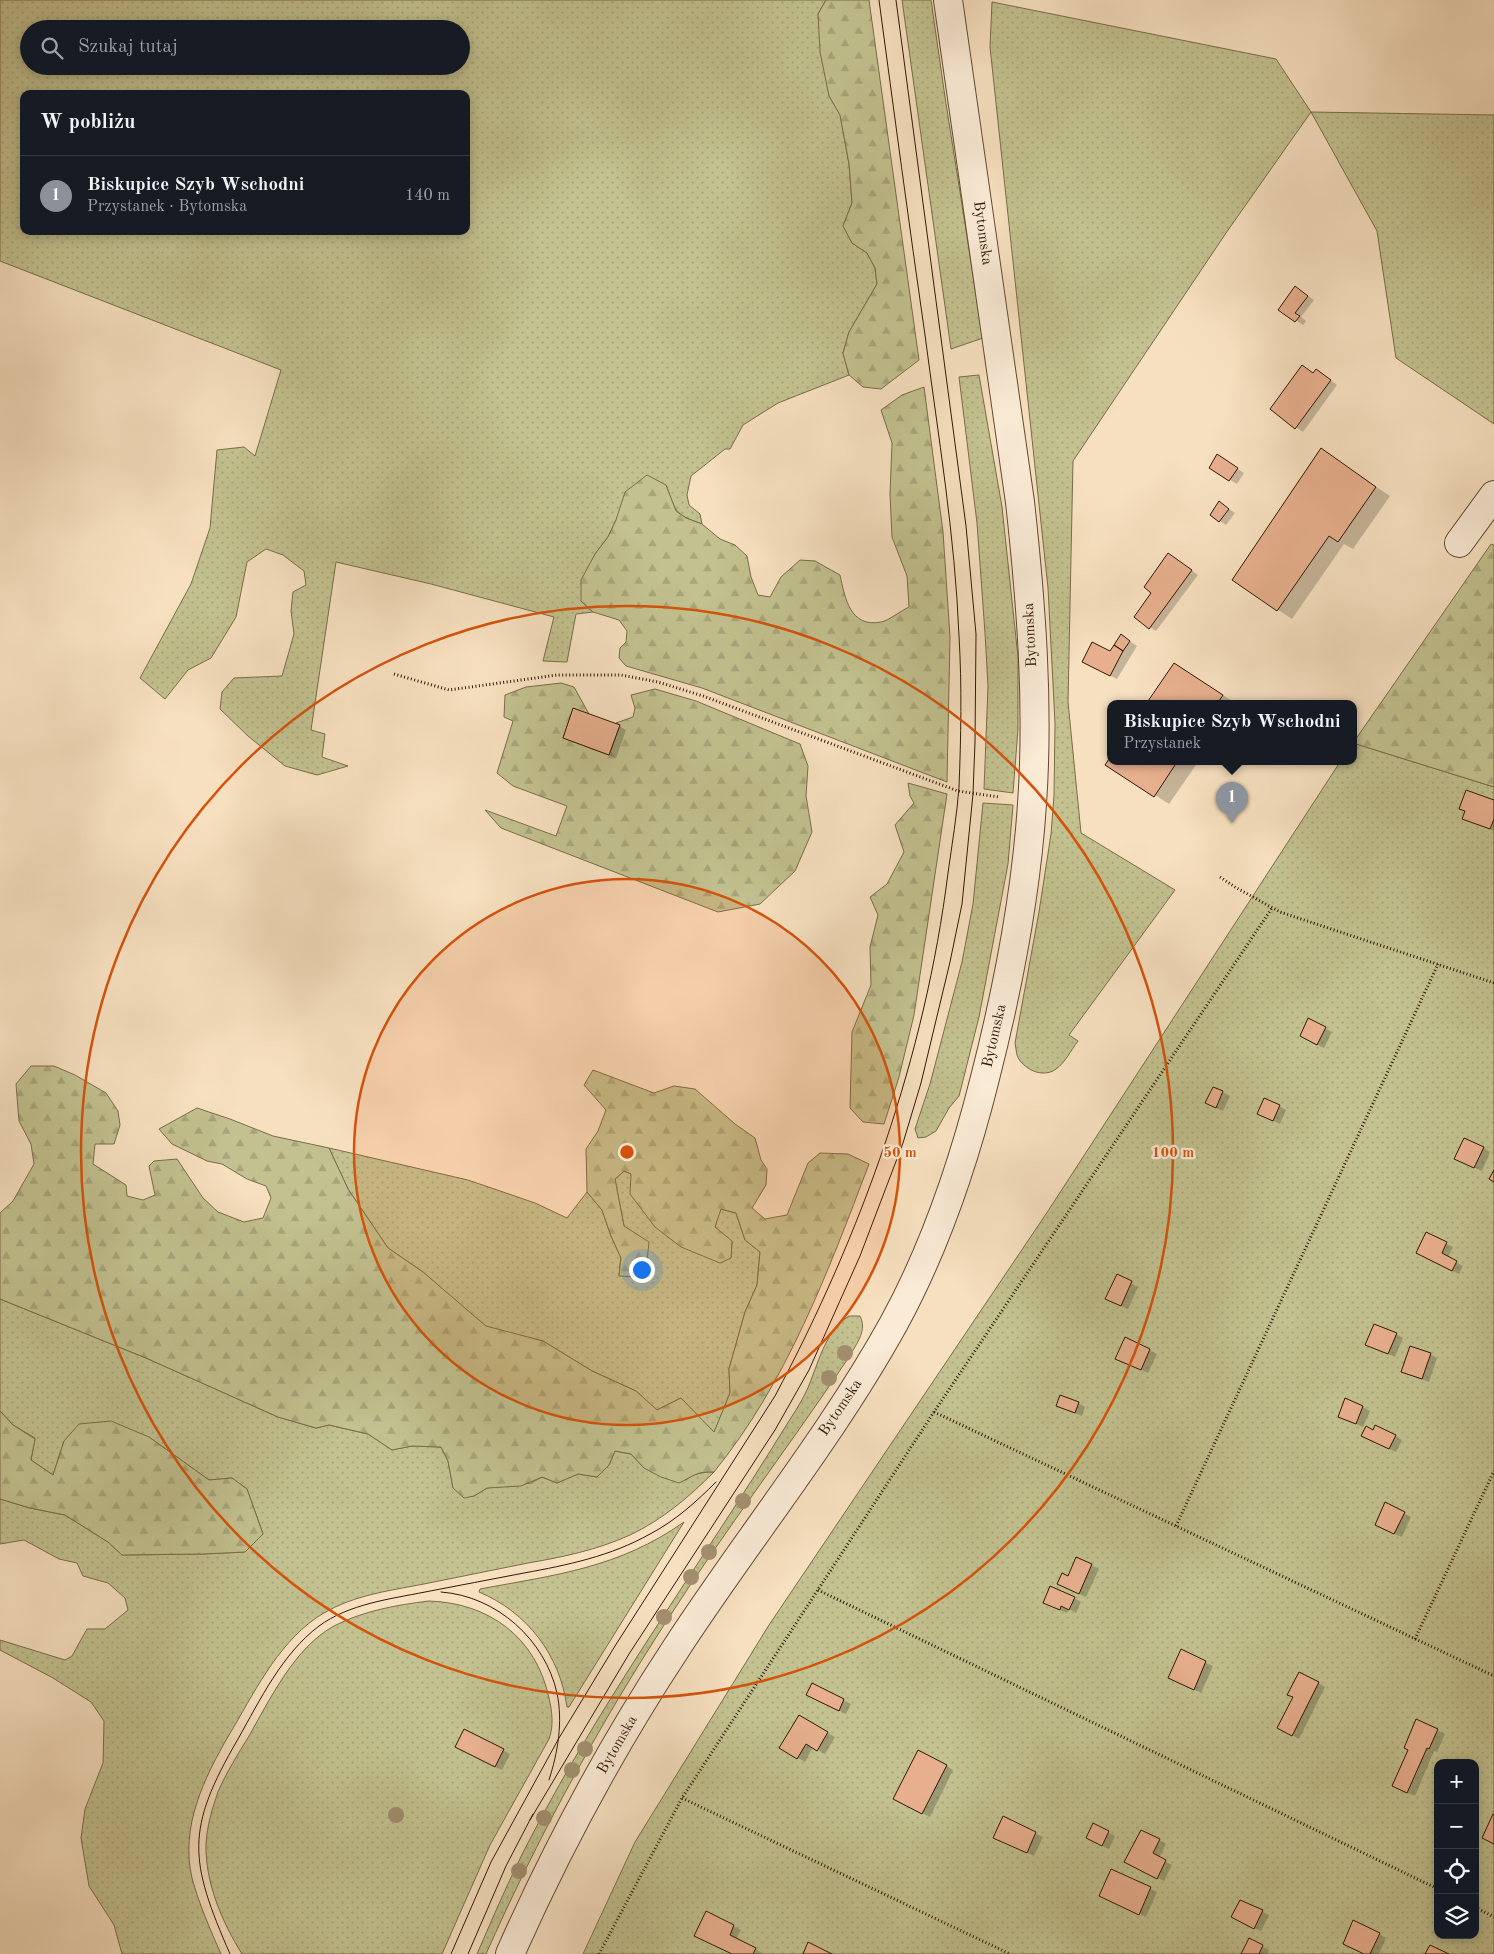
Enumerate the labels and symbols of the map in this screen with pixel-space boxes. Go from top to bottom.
street label: Bytomska [970,200,994,267]
street label: Bytomska [1022,602,1040,668]
pin: 1 [1216,782,1248,823]
street label: Bytomska [980,1002,1010,1069]
centre of rings [618,1143,636,1161]
text: 50 m [883,1146,917,1161]
text: 100 m [1152,1146,1194,1161]
your location [629,1257,655,1283]
street label: Bytomska [817,1377,866,1439]
street label: Bytomska [595,1713,641,1777]

